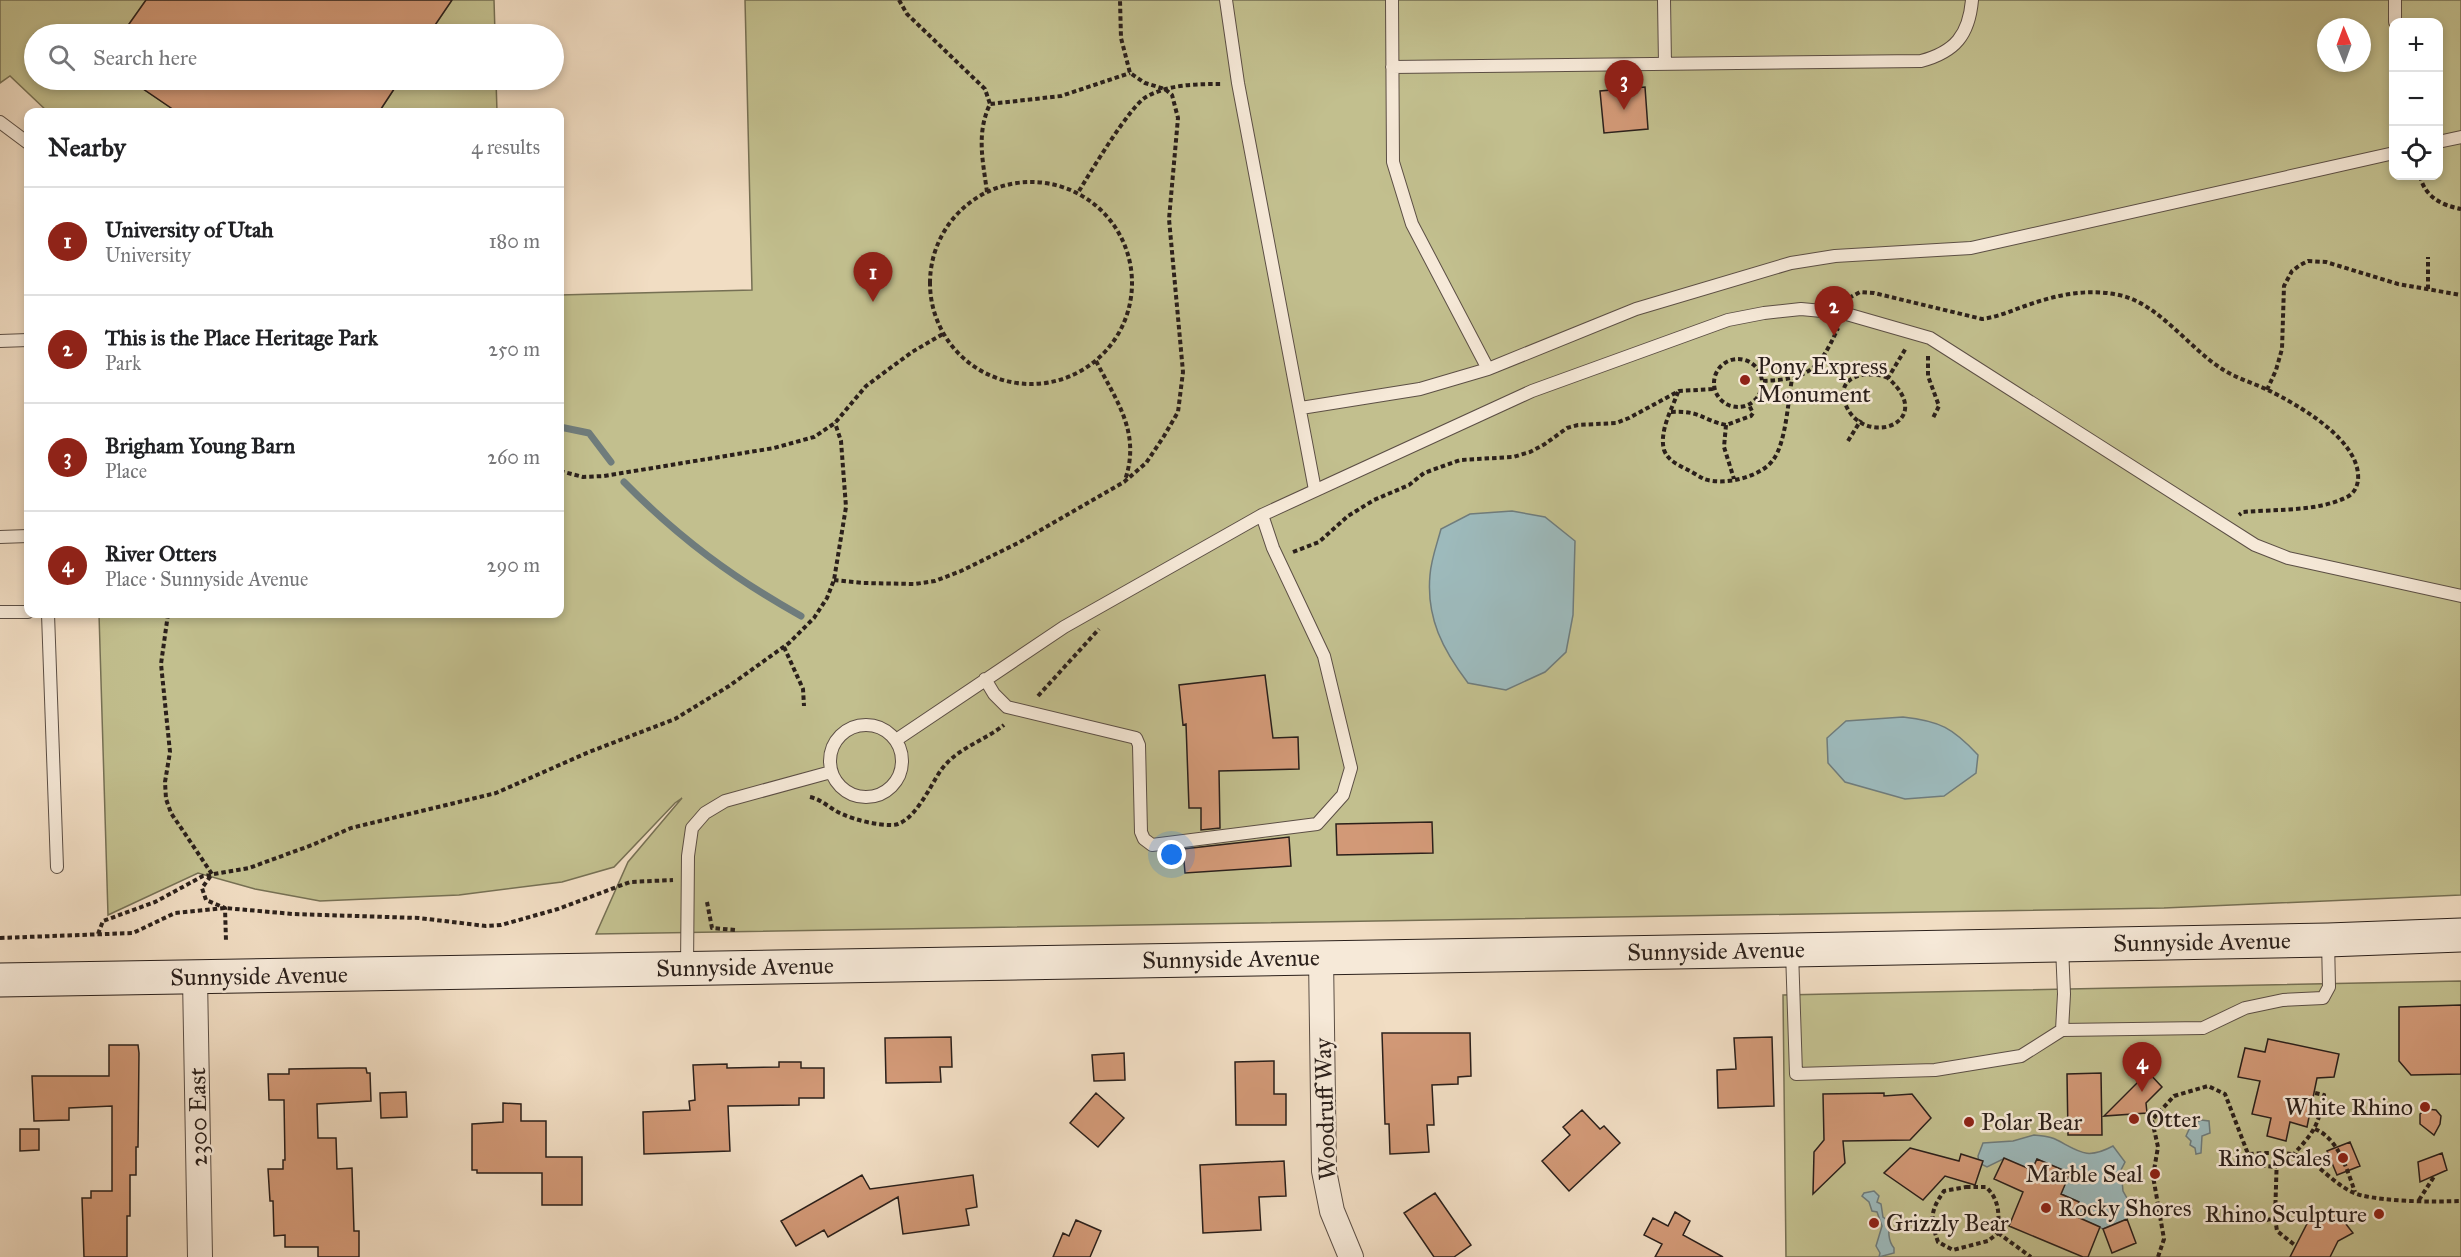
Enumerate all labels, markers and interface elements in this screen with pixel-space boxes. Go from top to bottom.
north arrow [2317,18,2371,72]
map controls [2389,18,2443,180]
button: + [2389,18,2443,72]
search box [24,24,564,90]
icon: search [45,41,78,74]
text: Search here [93,44,197,71]
pin: 3 [1604,60,1644,110]
button: − [2389,72,2443,126]
button: locate [2389,126,2443,180]
text: Nearby [48,131,126,163]
text: 4 results [471,135,540,159]
text: University of Utah [105,216,274,243]
text: 1 [64,229,71,253]
text: 180 m [489,229,540,253]
text: University [105,243,191,267]
pin: 1 [854,252,892,302]
pin: 2 [1814,286,1854,336]
text: This is the Place Heritage Park [105,324,378,351]
text: 2 [63,337,72,361]
text: 250 m [488,337,540,361]
text: Park [105,351,141,375]
place label: Pony Express Monument [1757,351,1888,409]
marker: Pony Express Monument [1738,373,1752,387]
text: Brigham Young Barn [105,432,295,459]
text: 3 [64,445,72,469]
text: 260 m [487,445,540,469]
text: Place [105,459,147,483]
text: River Otters [105,540,217,567]
text: 4 [62,553,73,577]
text: 290 m [487,553,540,577]
text: Place · Sunnyside Avenue [105,567,308,591]
your location [1157,840,1186,869]
street label: Sunnyside Avenue [2113,925,2291,959]
street label: Sunnyside Avenue [1627,934,1805,968]
street label: Sunnyside Avenue [1142,942,1320,976]
street label: Sunnyside Avenue [656,950,834,984]
street label: Sunnyside Avenue [170,959,348,993]
street label: Woodruff Way [1307,1037,1342,1181]
pin: 4 [2122,1042,2162,1092]
street label: 2300 East [182,1067,214,1167]
place label: White Rhino [2284,1092,2413,1122]
marker: White Rhino [2418,1100,2432,1114]
place label: Otter [2146,1104,2200,1134]
place label: Polar Bear [1981,1107,2082,1137]
marker: Otter [2127,1112,2141,1126]
marker: Polar Bear [1962,1115,1976,1129]
place label: Rino Scales [2218,1143,2331,1173]
marker: Rino Scales [2336,1151,2350,1165]
place label: Marble Seal [2026,1159,2144,1189]
marker: Marble Seal [2148,1167,2162,1181]
place label: Rocky Shores [2058,1193,2191,1223]
place label: Rhino Sculpture [2204,1199,2367,1229]
marker: Rocky Shores [2039,1201,2053,1215]
marker: Rhino Sculpture [2372,1207,2386,1221]
place label: Grizzly Bear [1886,1208,2009,1238]
marker: Grizzly Bear [1867,1216,1881,1230]

